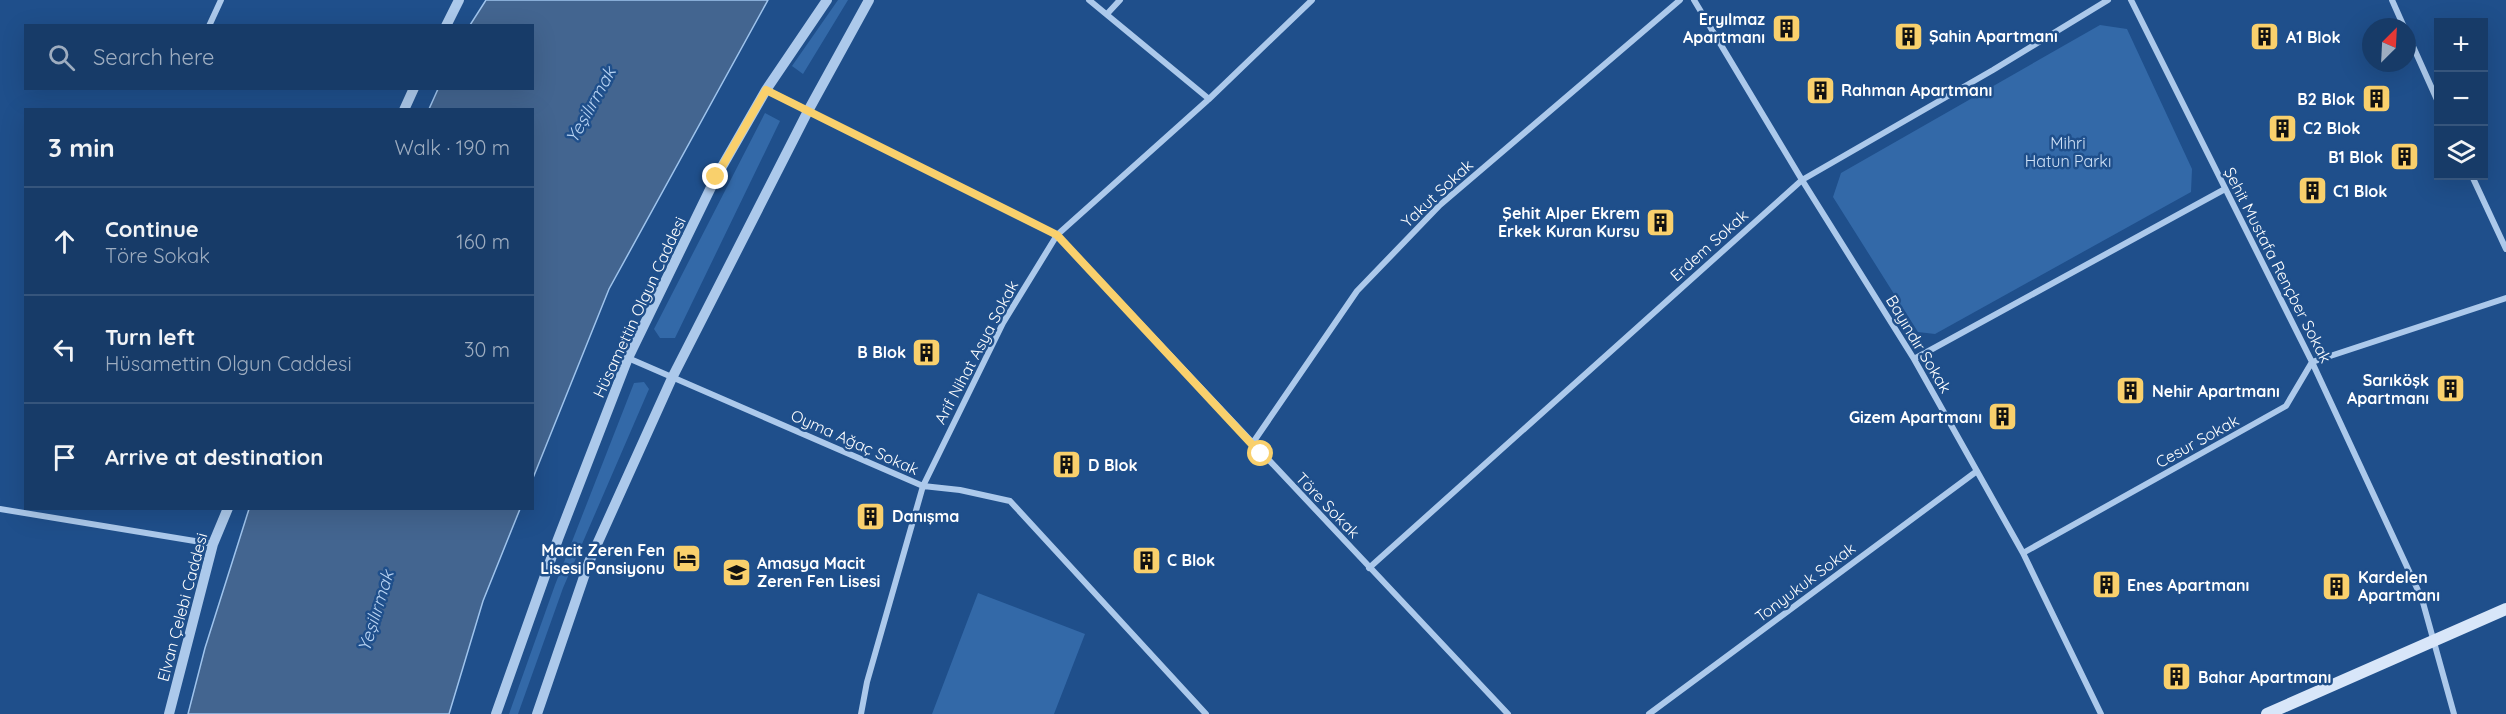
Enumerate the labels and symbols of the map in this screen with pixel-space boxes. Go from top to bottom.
place label: Eryılmaz Apartmanı [1683,9,1765,47]
building icon: Eryılmaz Apartmanı [1770,12,1802,44]
north arrow [2362,18,2416,72]
building icon: Şahin Apartmanı [1892,20,1924,52]
building icon: A1 Blok [2249,21,2281,53]
place label: Şahin Apartmanı [1929,26,2058,46]
place label: A1 Blok [2286,27,2341,47]
water label: Yeşilırmak [560,61,622,147]
building icon: Rahman Apartmanı [1804,74,1836,106]
place label: Rahman Apartmanı [1841,80,1992,100]
building icon: B2 Blok [2360,83,2392,115]
place label: B2 Blok [2297,89,2355,109]
building icon: C2 Blok [2266,112,2298,144]
place label: C2 Blok [2303,118,2360,138]
park label: Mihri Hatun Parkı [2025,133,2111,171]
building icon: B1 Blok [2388,141,2420,173]
place label: B1 Blok [2328,147,2383,167]
street label: Yakut Sokak [1397,155,1477,231]
route end [702,163,728,189]
street label: Şehit Mustafa Rençber Sokak [2220,164,2336,366]
building icon: C1 Blok [2296,175,2328,207]
place label: C1 Blok [2333,181,2387,201]
place label: Şehit Alper Ekrem Erkek Kuran Kursu [1498,203,1640,241]
street label: Erdem Sokak [1666,205,1752,285]
building icon: Şehit Alper Ekrem Erkek Kuran Kursu [1645,206,1677,238]
street label: Hüsamettin Olgun Caddesi [588,213,690,401]
street label: Arif Nihat Asya Sokak [930,277,1022,427]
street label: Bayındır Sokak [1882,291,1956,397]
building icon: B Blok [911,336,943,368]
place label: B Blok [857,342,906,362]
place label: Sarıköşk Apartmanı [2347,370,2429,408]
building icon: Sarıköşk Apartmanı [2434,373,2466,405]
building icon: Nehir Apartmanı [2115,375,2147,407]
place label: Nehir Apartmanı [2152,381,2280,401]
building icon: Gizem Apartmanı [1987,401,2019,433]
street label: Oyma Ağaç Sokak [788,405,922,479]
place label: Gizem Apartmanı [1849,407,1982,427]
street label: Cesur Sokak [2152,410,2242,472]
route start [1247,440,1273,466]
building icon: D Blok [1051,449,1083,481]
place label: D Blok [1088,455,1138,475]
street label: Töre Sokak [1292,468,1364,542]
building icon: Danışma [855,500,887,532]
place label: Danışma [892,506,959,526]
street label: Elvan Çelebi Caddesi [153,530,211,684]
street label: Tonyukuk Sokak [1751,538,1859,626]
place label: Macit Zeren Fen Lisesi Pansiyonu [540,540,665,578]
hotel icon: Macit Zeren Fen Lisesi Pansiyonu [670,543,702,575]
building icon: C Blok [1130,544,1162,576]
place label: C Blok [1167,550,1215,570]
place label: Amasya Macit Zeren Fen Lisesi [757,553,880,591]
school or university icon: Amasya Macit Zeren Fen Lisesi [720,556,752,588]
water label: Yeşilırmak [352,566,399,654]
place label: Kardelen Apartmanı [2358,567,2440,605]
building icon: Enes Apartmanı [2090,569,2122,601]
building icon: Kardelen Apartmanı [2321,570,2353,602]
place label: Enes Apartmanı [2127,575,2249,595]
building icon: Bahar Apartmanı [2161,661,2193,693]
place label: Bahar Apartmanı [2198,667,2331,687]

